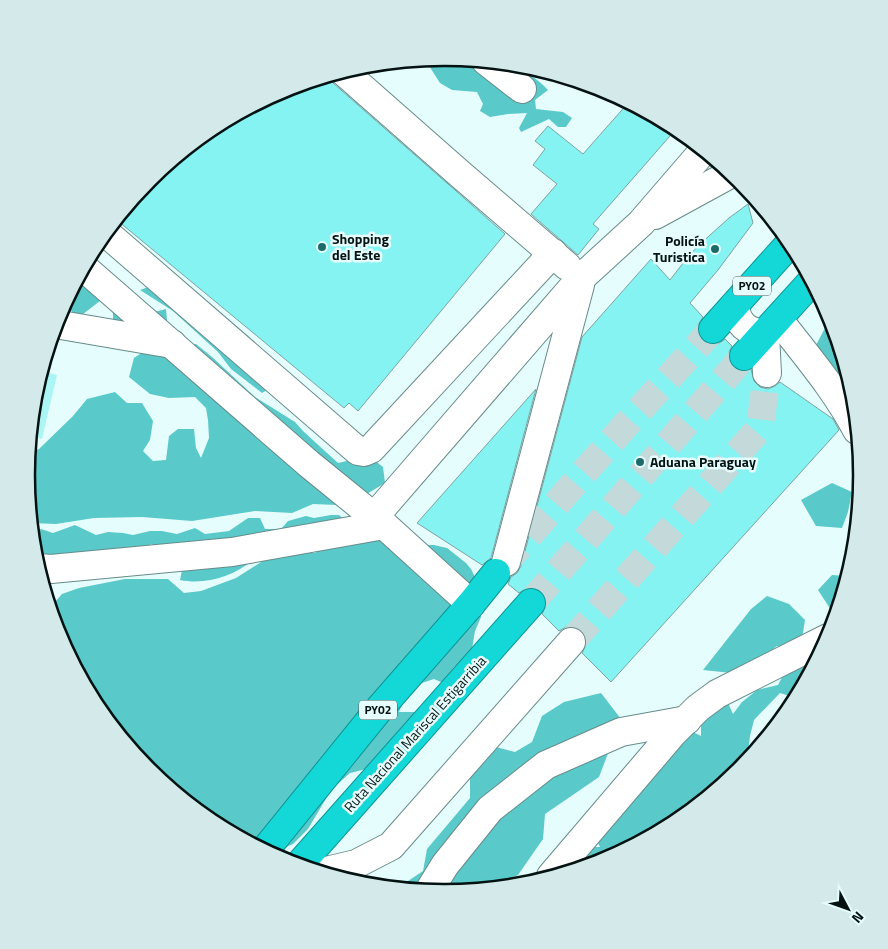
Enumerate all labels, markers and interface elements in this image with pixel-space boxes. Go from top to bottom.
place label: Shopping del Este [332,228,389,265]
place label: Policía Turistica [653,230,705,267]
marker: Shopping del Este [316,241,328,253]
marker: Policía Turistica [709,243,721,255]
road number: PY02 [733,276,771,296]
place label: Aduana Paraguay [650,451,756,472]
marker: Aduana Paraguay [634,456,646,468]
street label: Ruta Nacional Mariscal Estigarribia [339,651,491,817]
road number: PY02 [359,700,397,720]
north arrow [823,884,873,934]
text: N [847,907,869,928]

